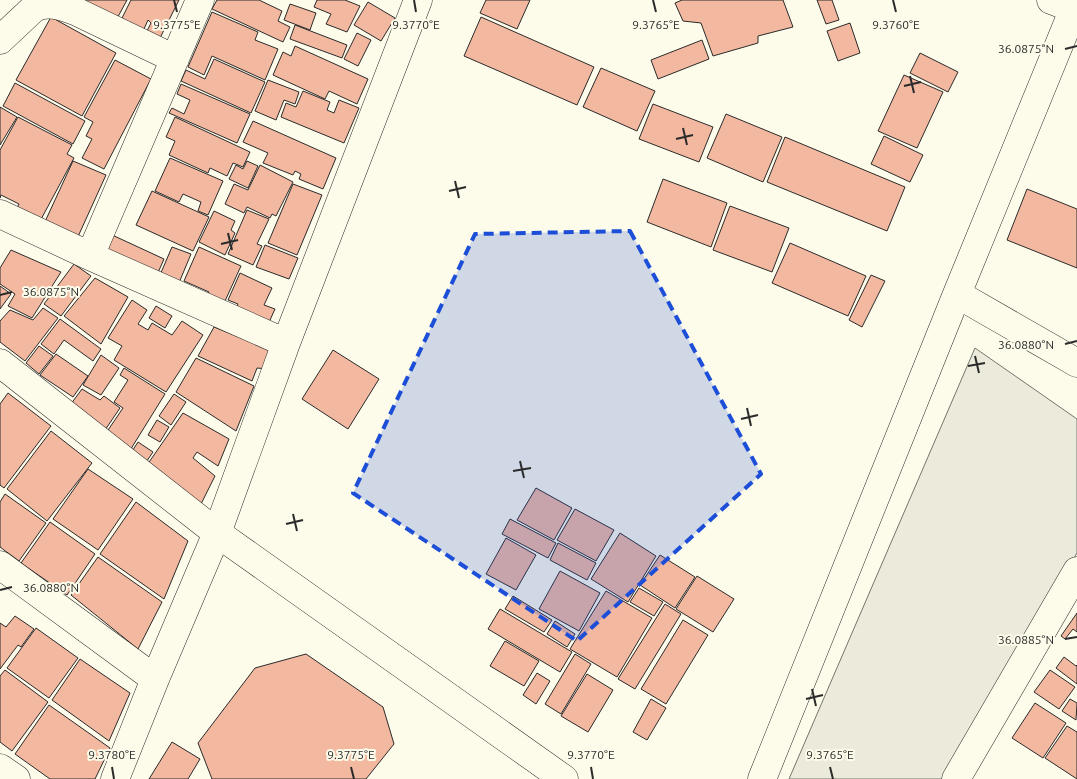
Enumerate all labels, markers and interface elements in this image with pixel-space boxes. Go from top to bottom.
text: 9.3775°E [153,18,201,31]
text: 9.3770°E [392,18,440,31]
text: 9.3765°E [632,18,680,31]
text: 9.3760°E [872,18,920,31]
text: 36.0875°N [998,42,1054,55]
text: 36.0875°N [23,285,79,298]
text: 36.0880°N [998,338,1054,351]
text: 36.0880°N [23,581,79,594]
text: 36.0885°N [998,633,1054,646]
text: 9.3780°E [88,748,136,761]
text: 9.3775°E [327,748,375,761]
text: 9.3770°E [567,748,615,761]
text: 9.3765°E [806,748,854,761]

